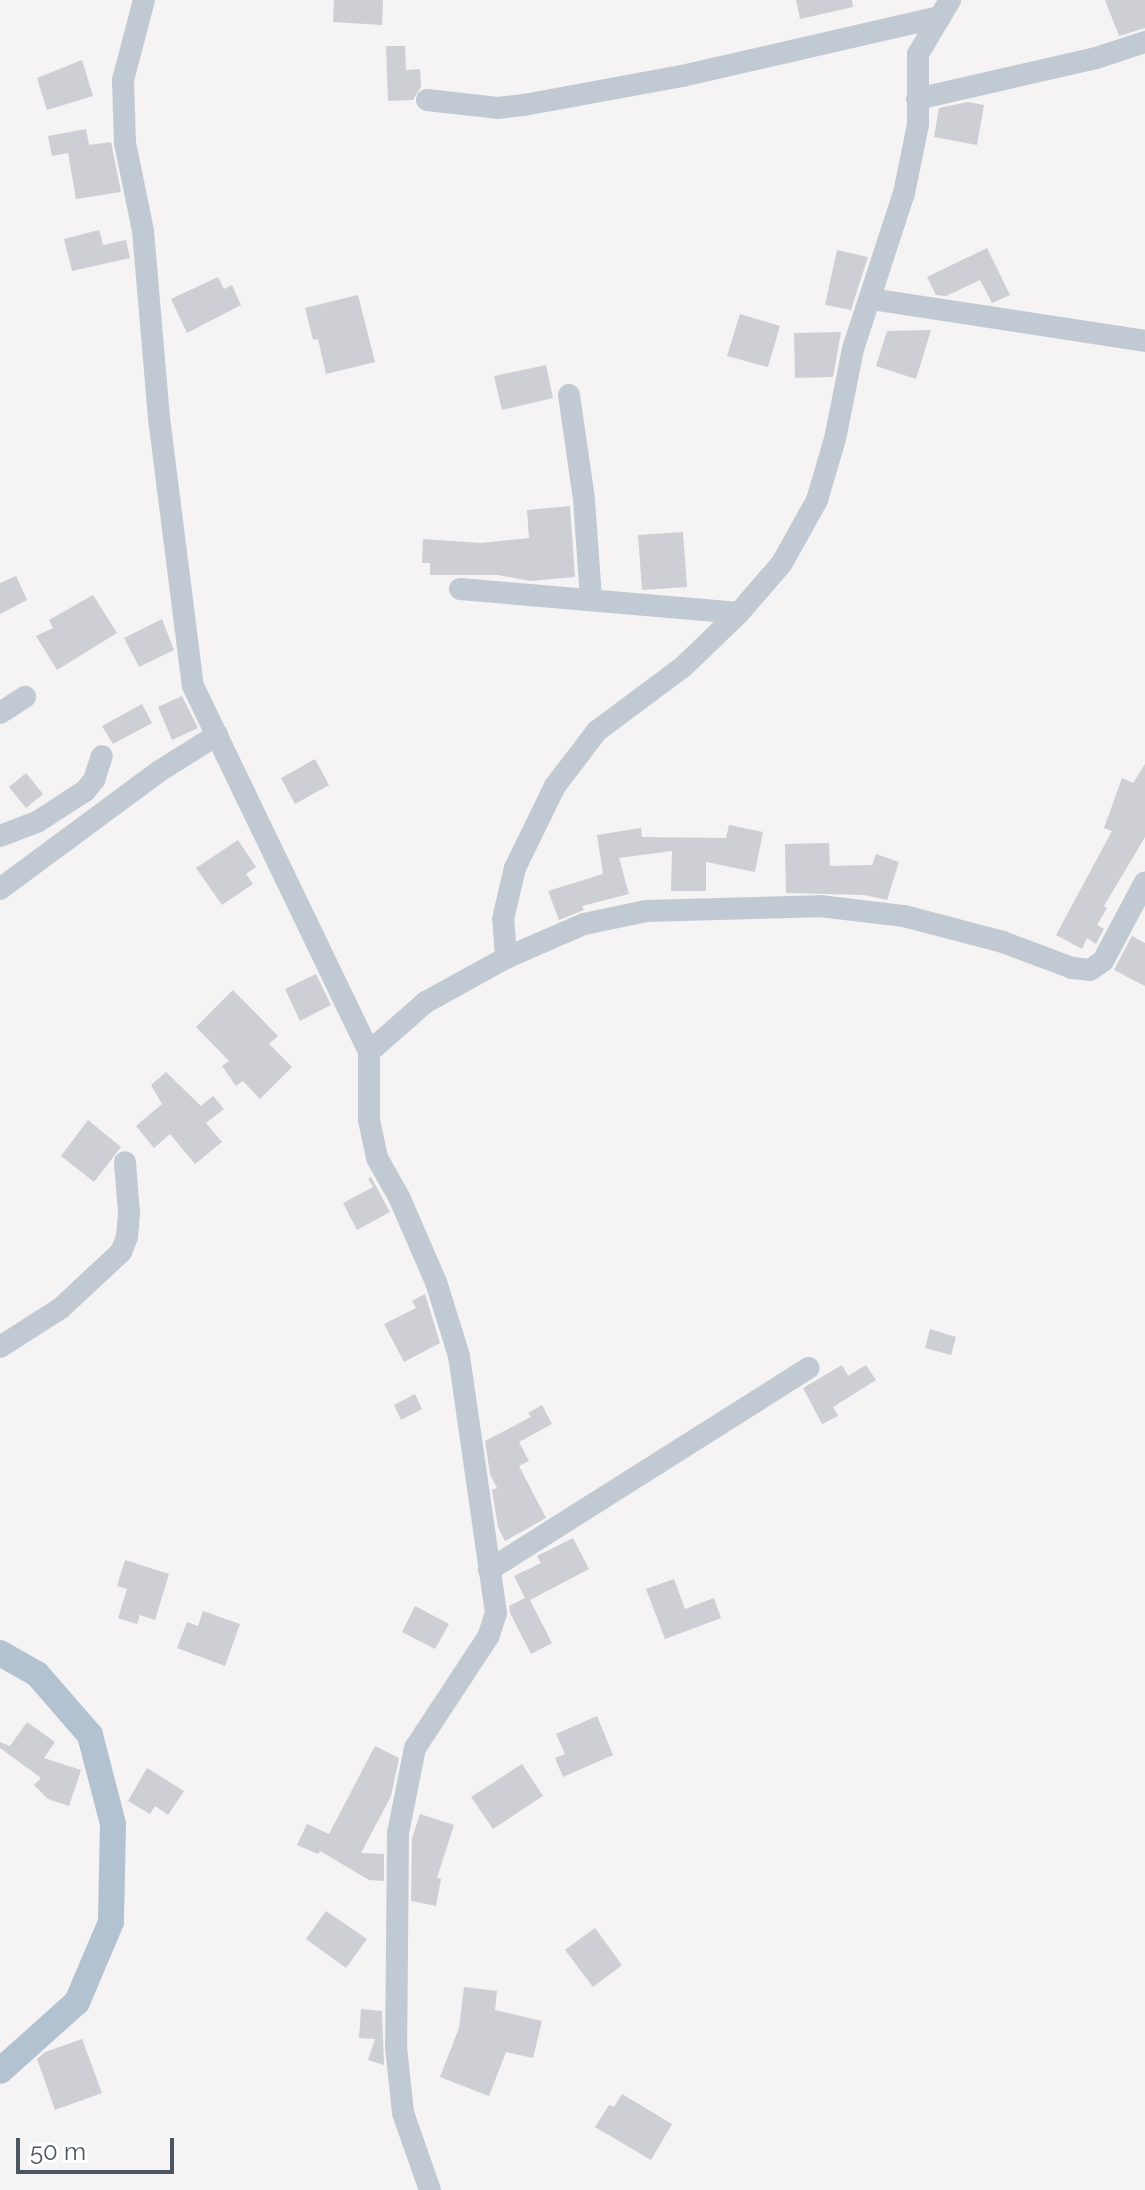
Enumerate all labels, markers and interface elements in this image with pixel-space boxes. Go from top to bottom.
scale bar [20,2122,178,2172]
text: 50 m [30,2137,86,2166]

